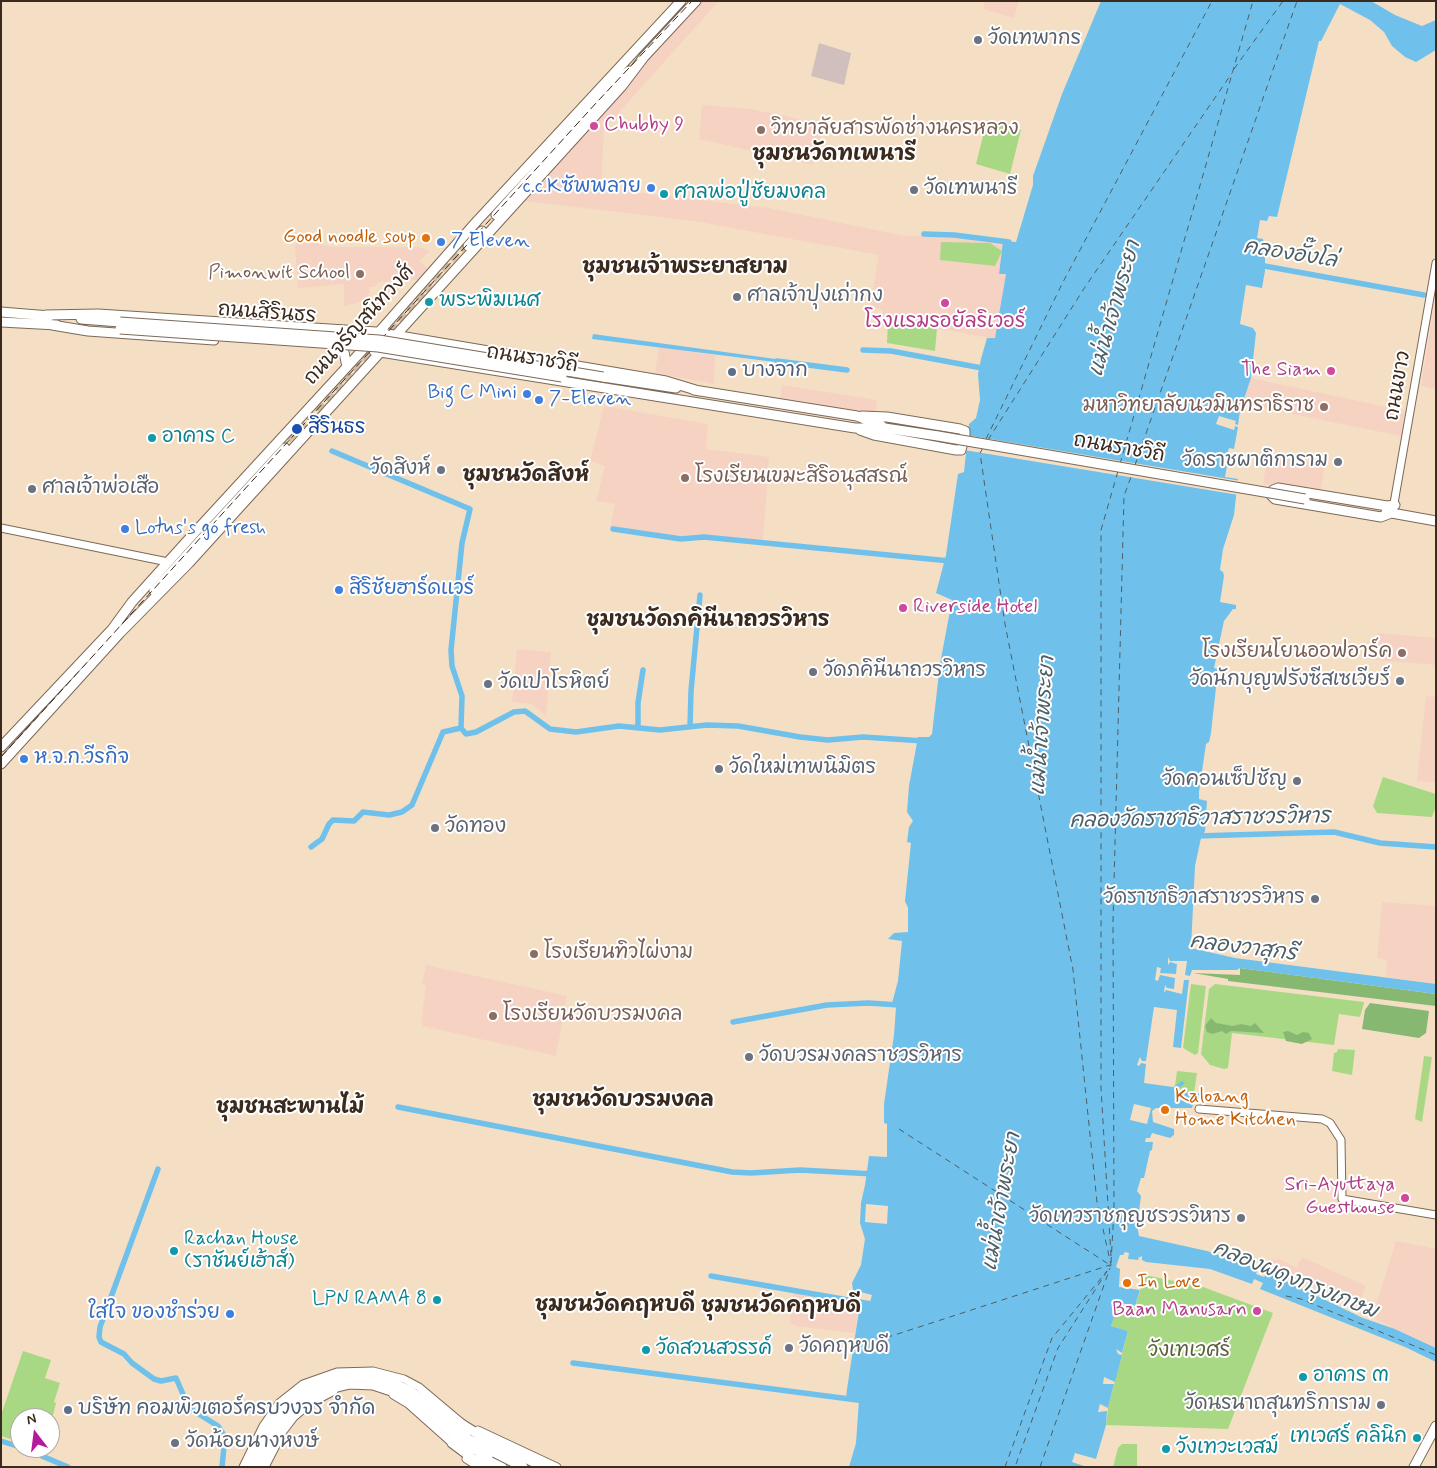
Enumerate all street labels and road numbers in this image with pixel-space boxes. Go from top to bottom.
street label: ถนนจรัญสนิทวงศ์ [300,261,420,391]
street label: ถนนสิรินธร [217,299,317,329]
street label: ถนนราชวิถี [485,341,579,379]
street label: ถนนขาว [1381,349,1417,423]
street label: ถนนราชวิถี [1071,429,1167,469]

